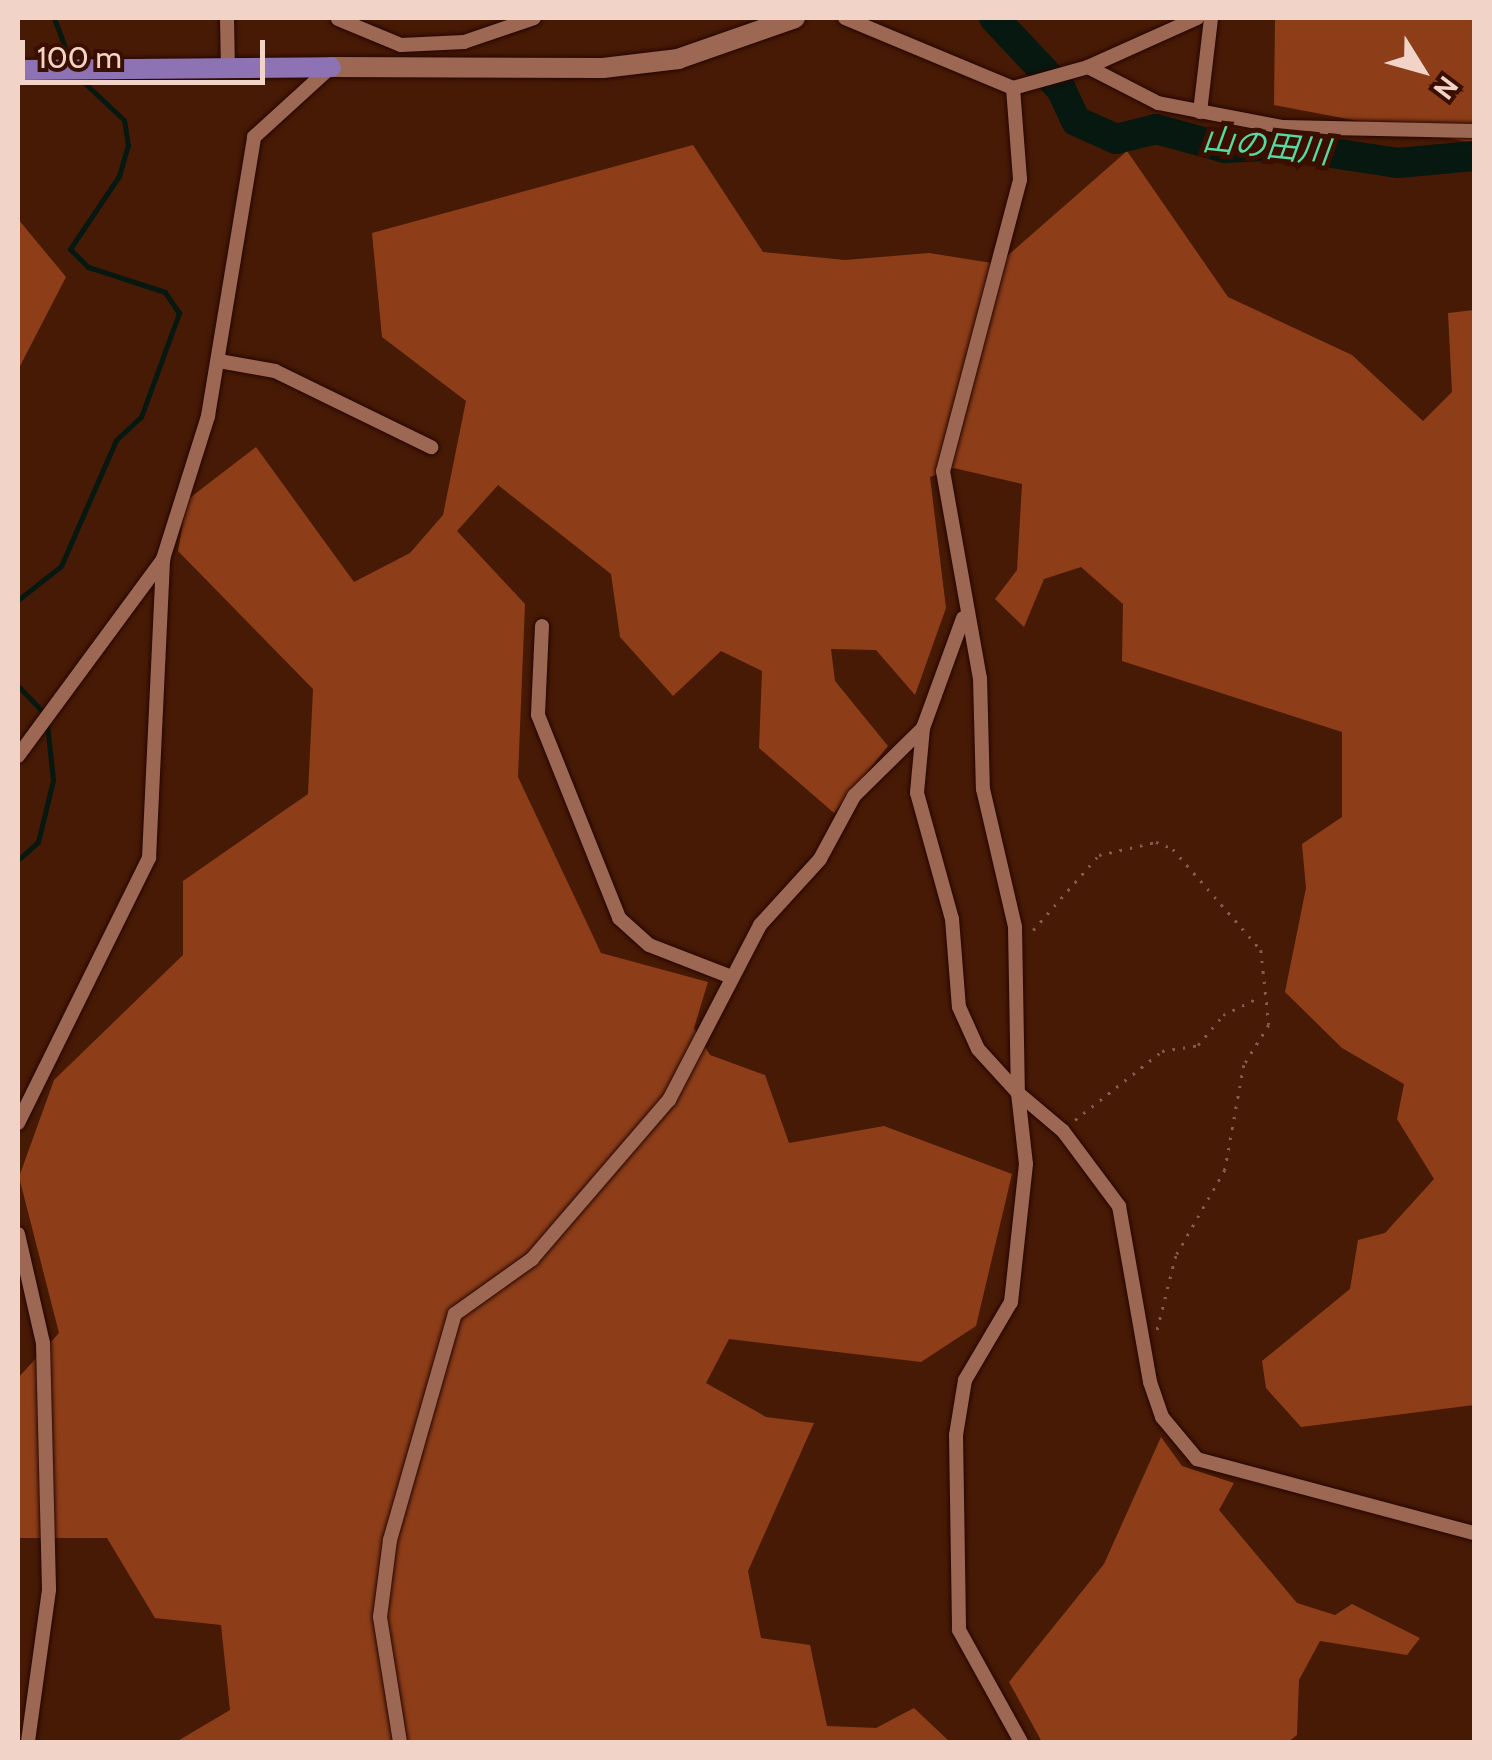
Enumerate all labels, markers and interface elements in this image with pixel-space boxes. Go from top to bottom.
scale bar [25,20,270,82]
north arrow [1372,20,1472,120]
text: 100 m [37,39,122,76]
text: N [1426,70,1465,106]
water label: 山の田川 [1200,120,1332,172]

